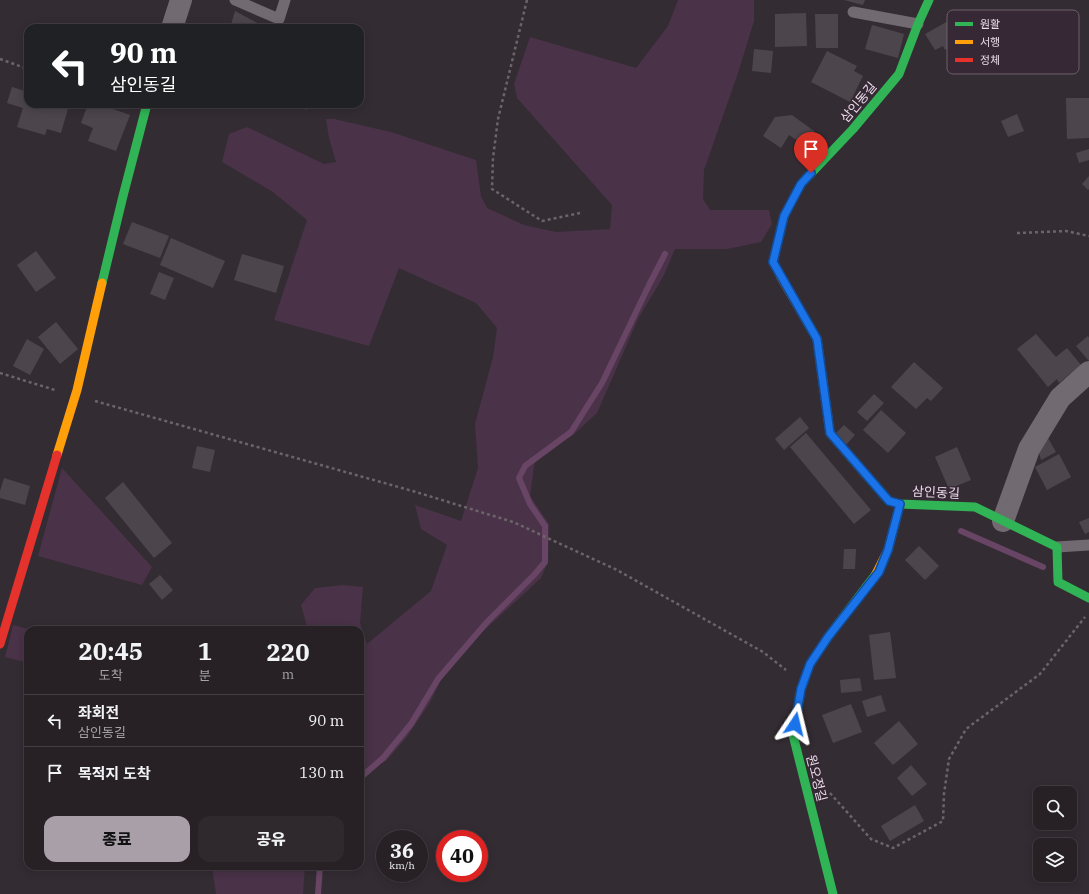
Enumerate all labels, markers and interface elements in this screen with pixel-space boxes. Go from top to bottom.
legend [947,10,1079,74]
text: 원활 [980,17,1000,31]
text: 90 m [110,34,177,71]
text: 서행 [980,35,1000,49]
icon: left [44,40,96,92]
text: 정체 [980,53,1000,67]
text: 삼인동길 [110,73,176,96]
street label: 삼인동길 [836,79,880,126]
pin [794,132,828,173]
icon: arrive [800,138,822,160]
street label: 삼인동길 [912,483,960,502]
text: 20:45 [78,635,143,667]
text: 1 [198,635,212,667]
text: 220 [266,636,310,668]
text: m [282,666,294,683]
text: 도착 [99,667,123,684]
text: 분 [199,667,211,684]
text: 좌회전 [78,703,119,722]
position arrow [774,703,816,745]
icon: left [44,710,66,732]
text: 90 m [308,711,344,730]
text: 삼인동길 [78,724,126,741]
street label: 원오정길 [802,753,831,803]
icon: arrive [44,762,66,784]
text: 130 m [299,763,344,782]
text: 목적지 도착 [78,764,150,783]
map controls [1033,786,1077,882]
button: search [1033,786,1077,830]
button: 종료 [44,816,190,862]
button: 공유 [198,816,344,862]
speed limit sign: 40 [436,830,488,882]
text: 36 [390,837,414,864]
button: layers [1033,838,1077,882]
text: km/h [389,859,415,872]

